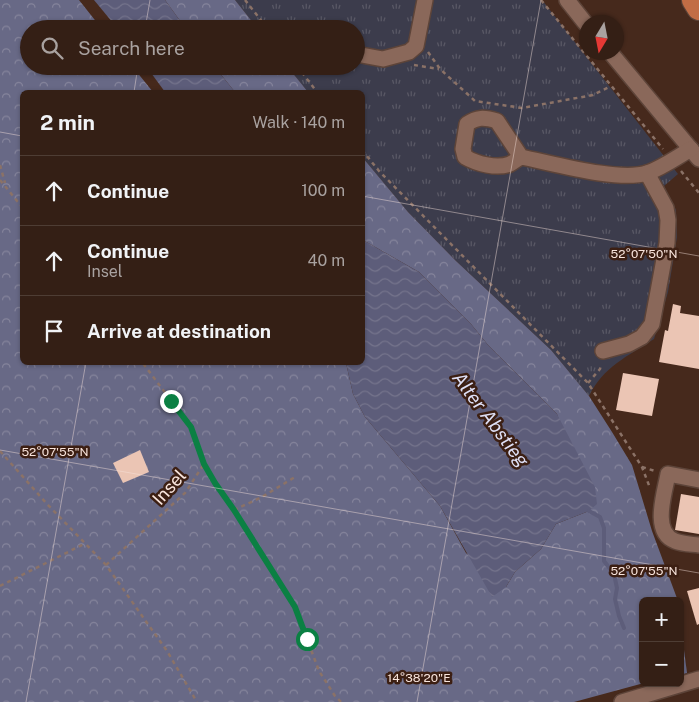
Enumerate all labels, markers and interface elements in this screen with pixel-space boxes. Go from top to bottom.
north arrow [579,15,624,60]
search box [20,20,365,75]
icon: search [38,34,66,62]
text: Search here [78,37,185,59]
text: 2 min [40,110,95,135]
text: Walk · 140 m [252,113,345,132]
icon: ahead [40,177,68,205]
text: Continue [87,180,169,202]
text: 100 m [301,181,345,200]
text: Continue [87,240,169,262]
icon: ahead [40,247,68,275]
text: 52°07'50"N [611,247,677,261]
text: 40 m [307,251,345,270]
text: Insel [87,262,123,281]
icon: arrive [40,317,68,345]
text: Arrive at destination [87,320,271,342]
water label: Alter Abstieg [448,367,534,471]
route end [160,390,183,413]
text: 52°07'55"N [21,445,89,459]
street label: Insel [148,465,190,509]
text: 52°07'55"N [610,564,678,578]
map controls [639,597,684,687]
button: + [639,597,684,642]
route start [296,628,319,651]
button: − [639,642,684,687]
text: 14°38'20"E [387,671,451,685]

